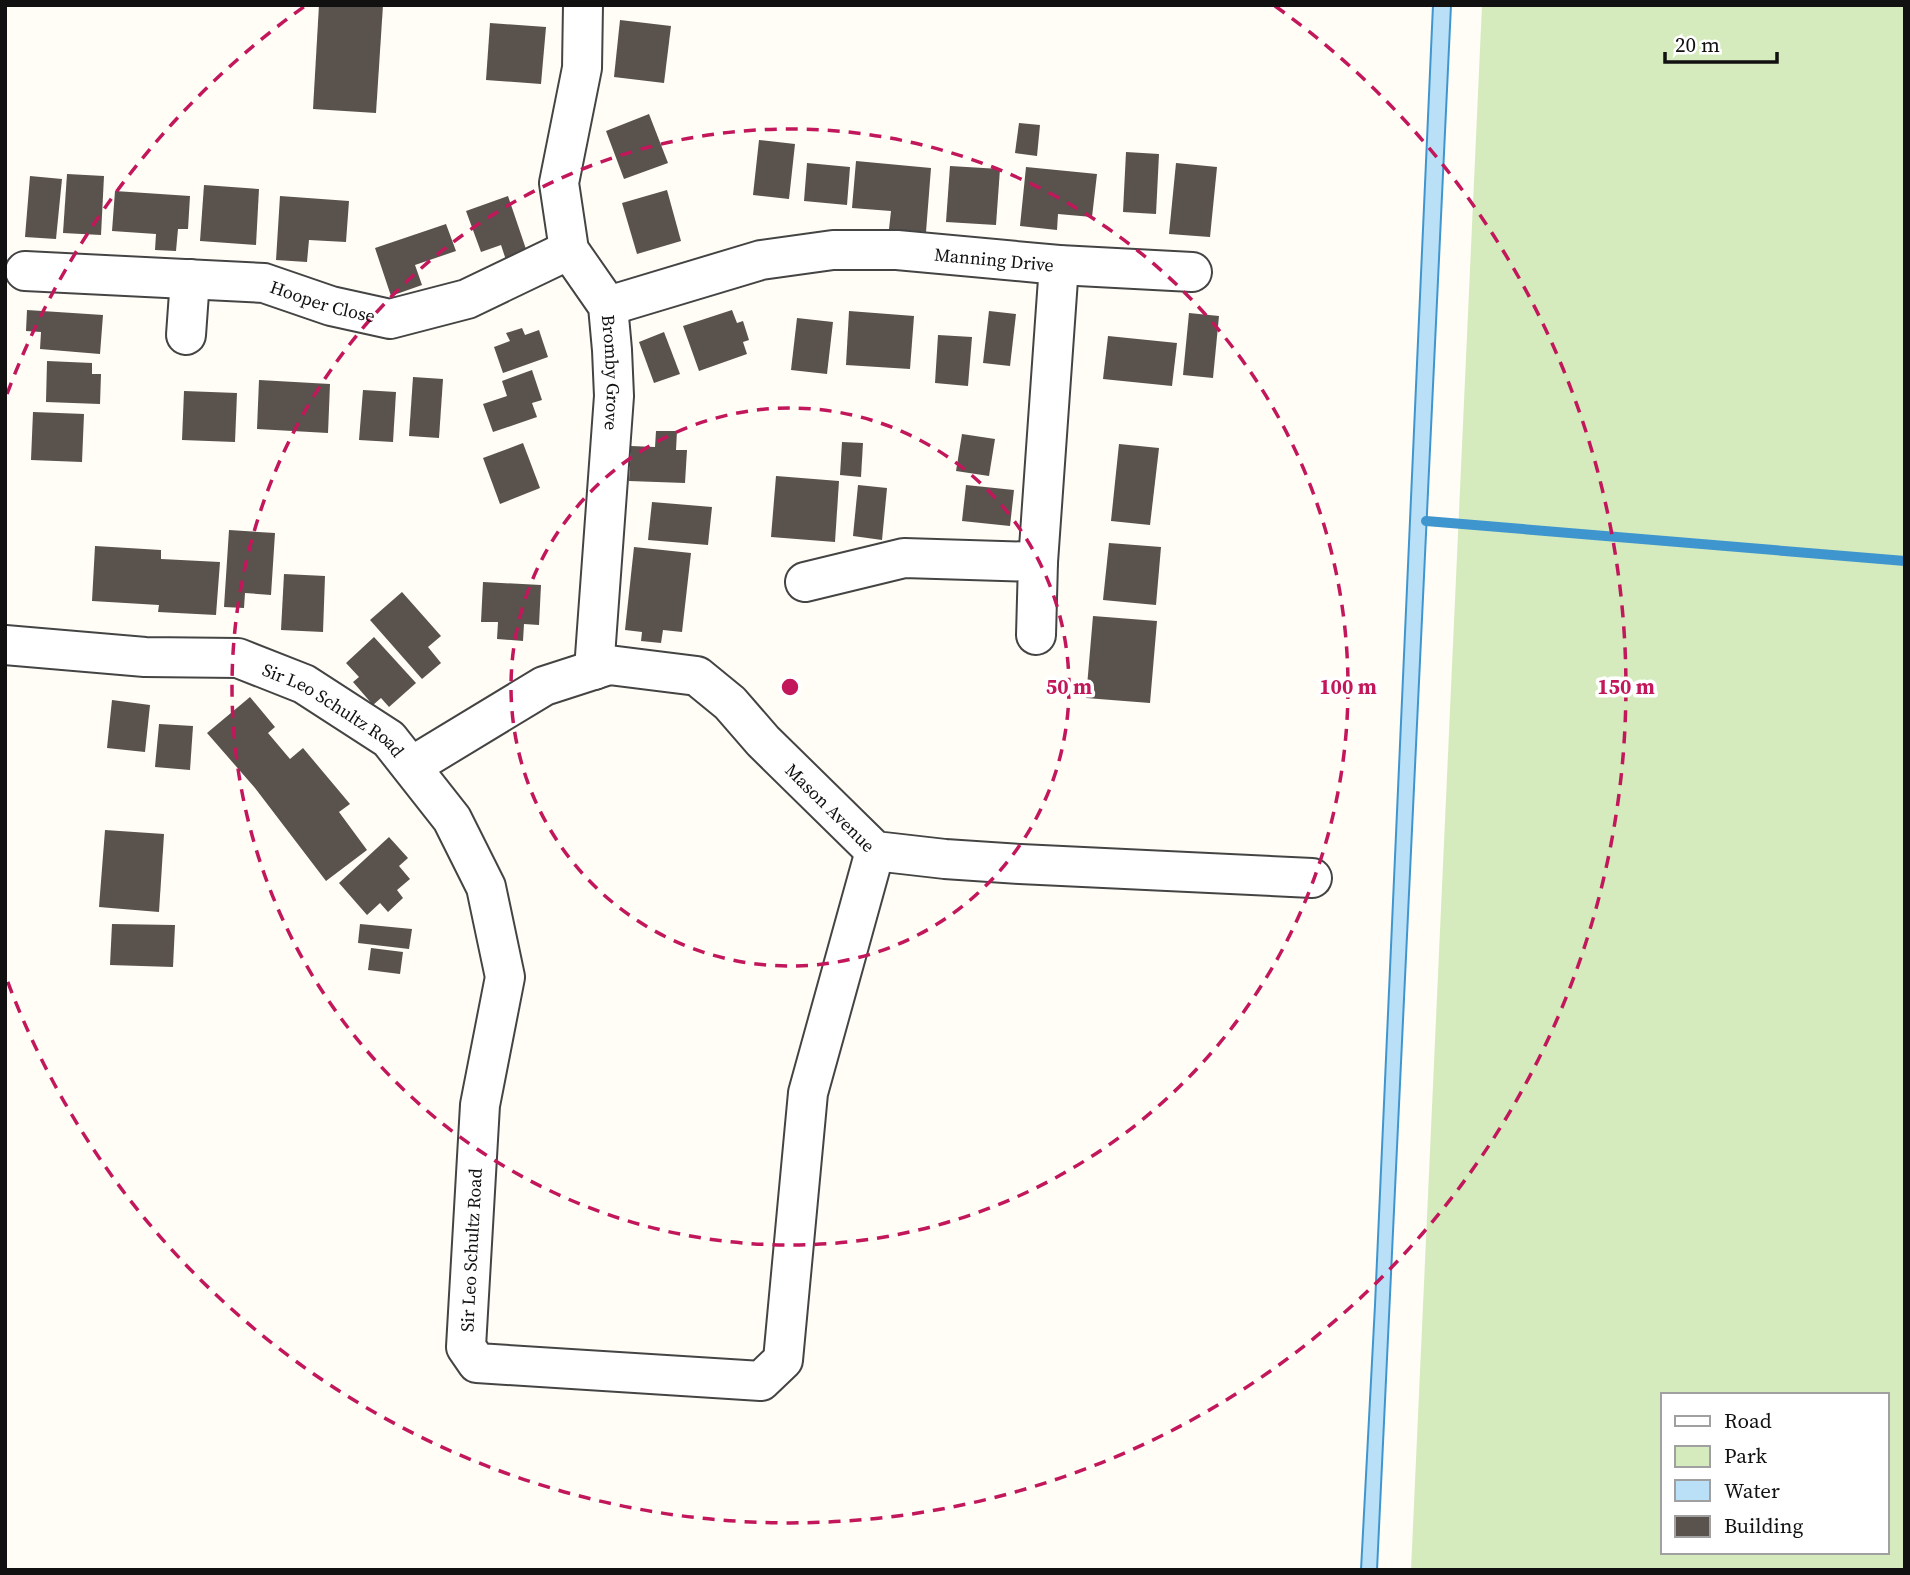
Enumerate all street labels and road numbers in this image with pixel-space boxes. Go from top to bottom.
street label: Manning Drive [933,241,1055,277]
street label: Hooper Close [267,274,378,328]
street label: Bromby Grove [596,314,627,431]
street label: Sir Leo Schultz Road [259,656,411,762]
street label: Mason Avenue [780,757,881,857]
street label: Sir Leo Schultz Road [454,1168,488,1332]

